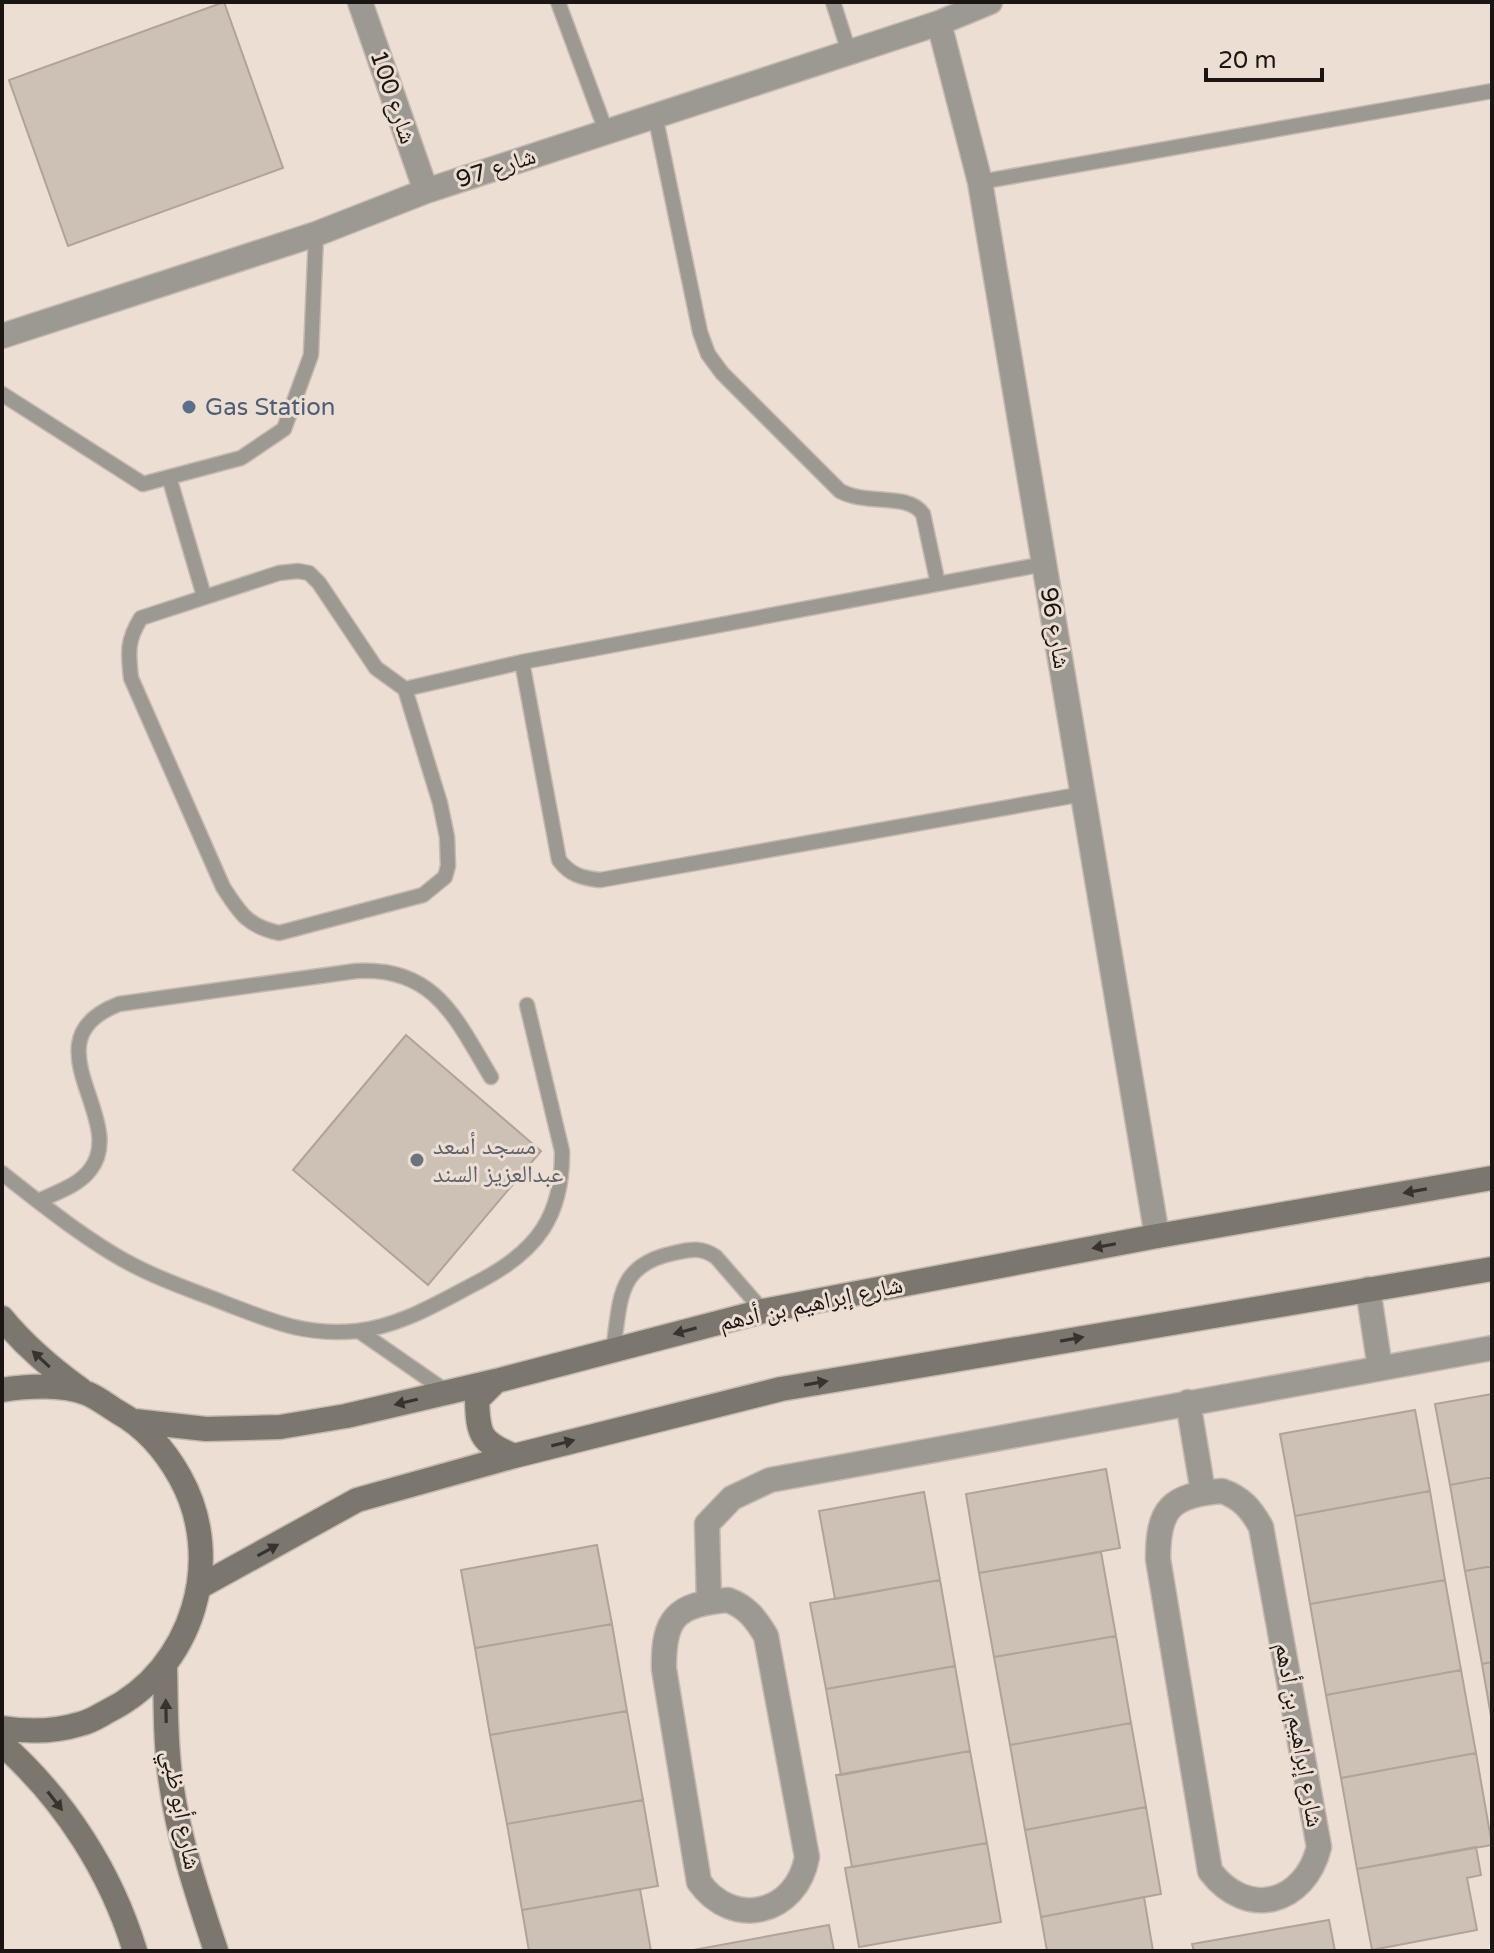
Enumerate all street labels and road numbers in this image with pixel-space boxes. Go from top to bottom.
street label: شارع 100 [363,46,423,148]
street label: شارع 97 [453,142,539,194]
street label: شارع 96 [1034,585,1076,671]
street label: شارع إبراهيم بن أدهم [717,1270,906,1339]
street label: شارع إبراهيم بن أدهم [1268,1641,1329,1830]
street label: شارع أبو ظبي [151,1748,207,1873]

